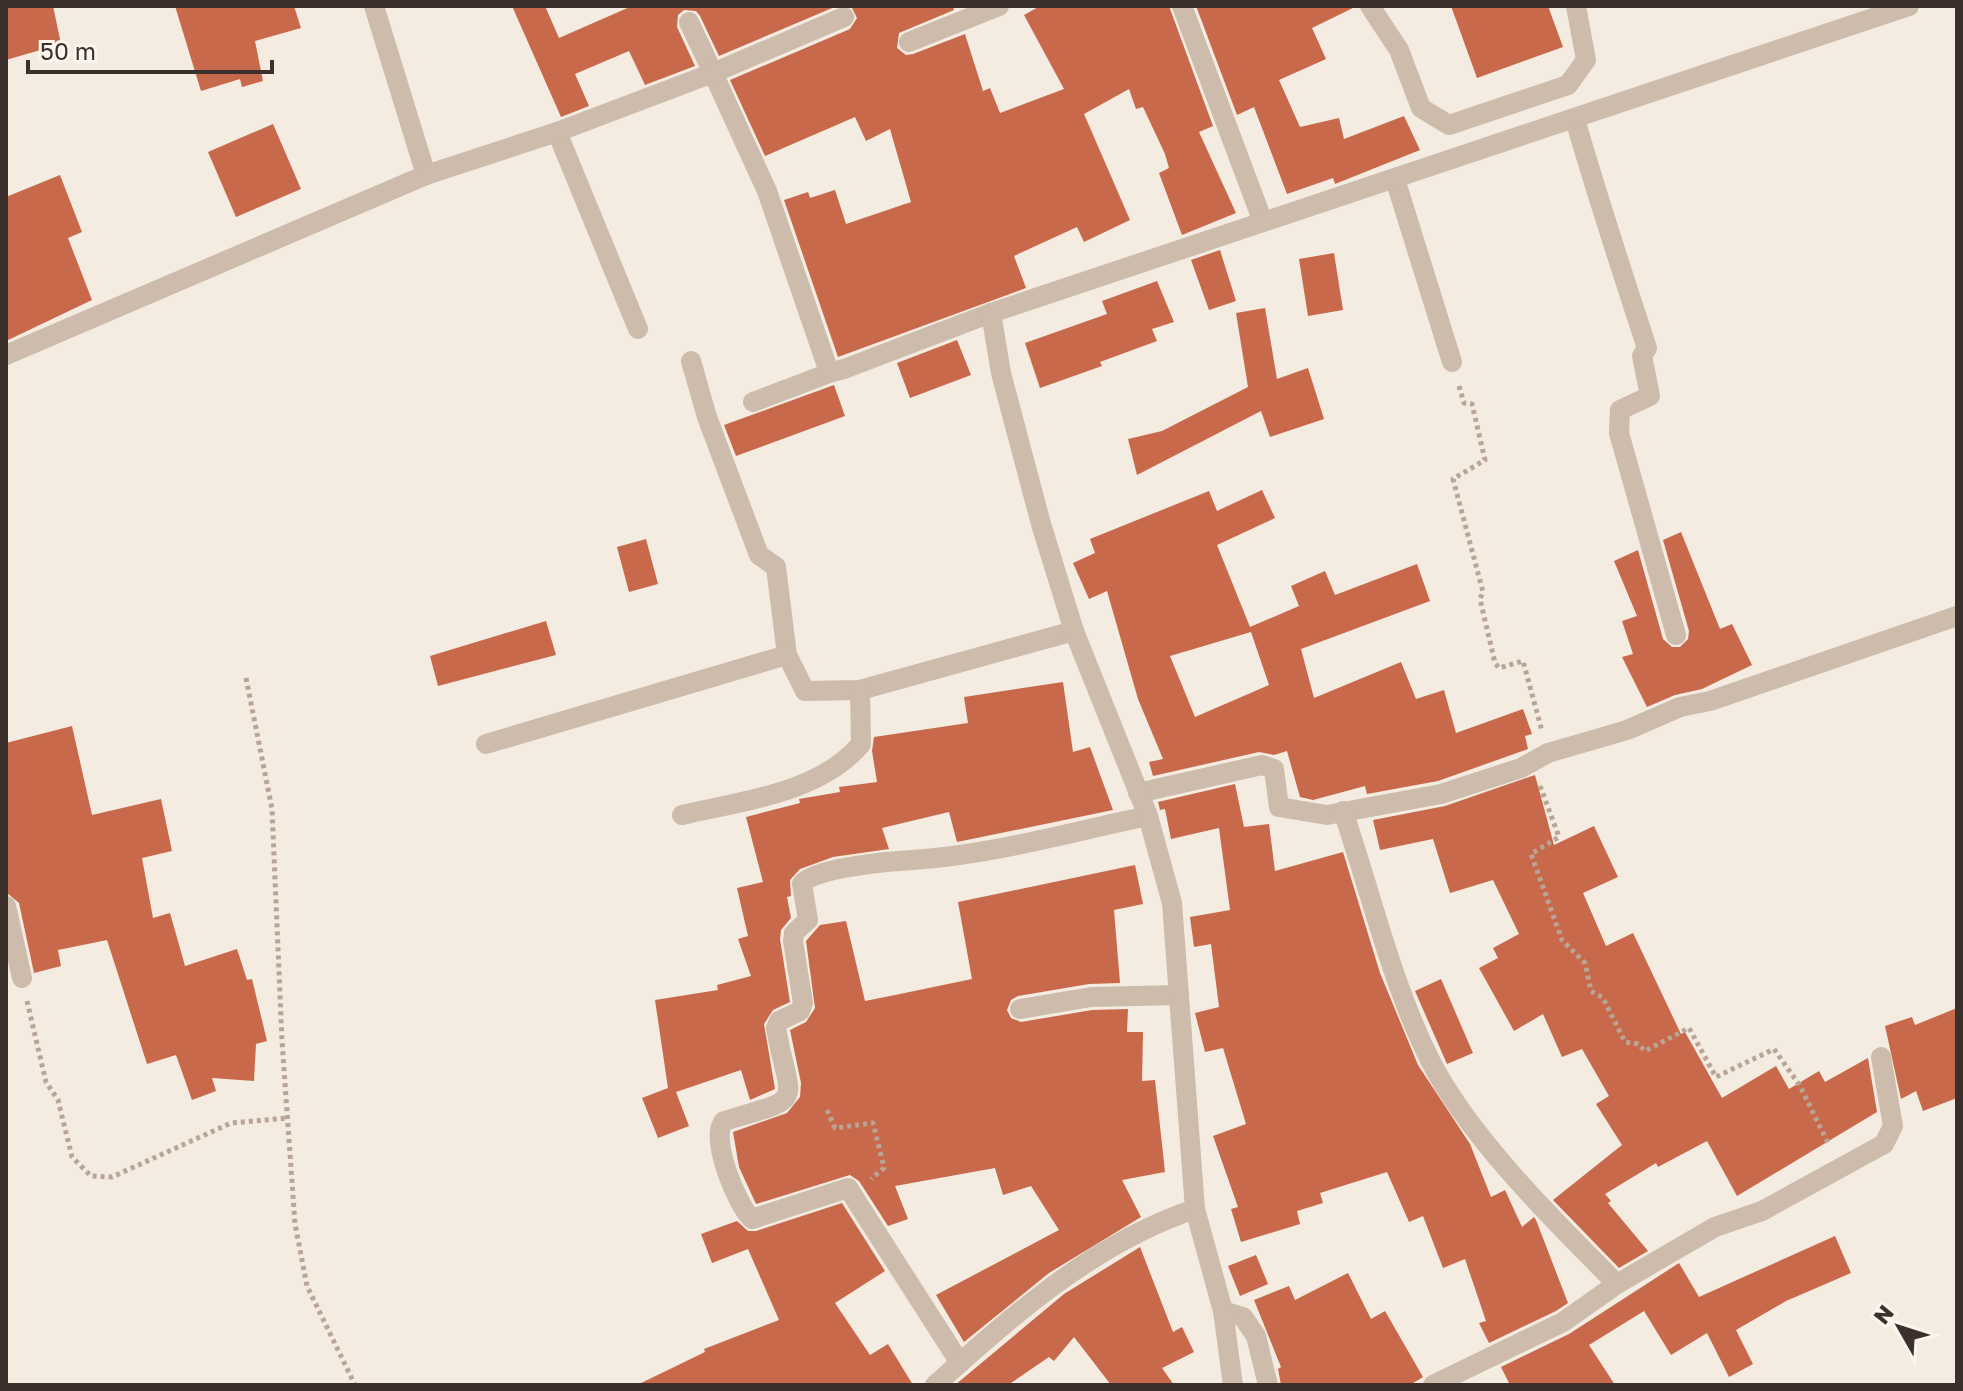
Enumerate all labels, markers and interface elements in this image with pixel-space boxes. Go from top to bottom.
scale bar [28,24,272,74]
text: 50 m [40,36,96,65]
north arrow [1859,1287,1939,1367]
text: N [1867,1299,1899,1329]

